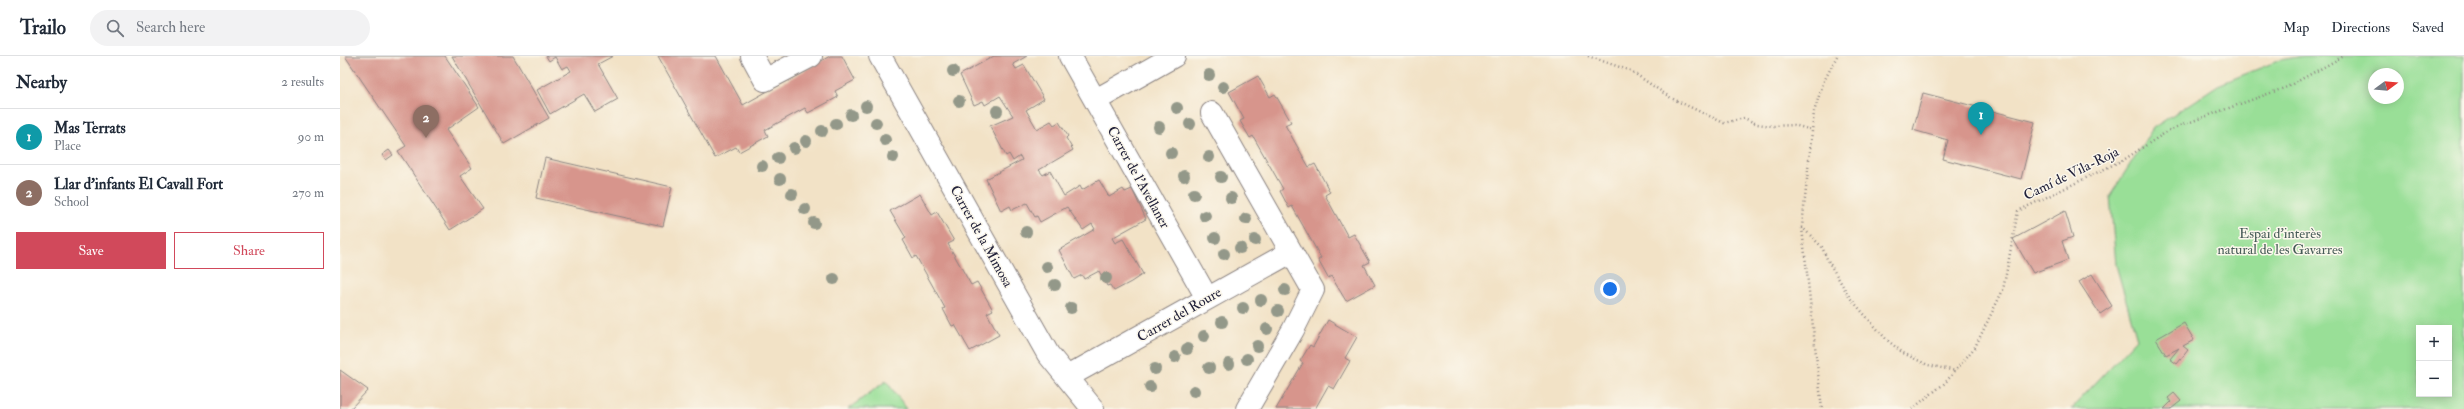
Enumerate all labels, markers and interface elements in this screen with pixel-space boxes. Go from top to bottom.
search box [90,10,370,46]
text: Trailo [20,16,66,40]
icon: search [104,17,126,39]
text: Search here [136,18,205,37]
text: Map [2283,19,2309,36]
text: Directions [2331,19,2390,36]
text: Saved [2412,19,2444,36]
north arrow [2368,68,2404,104]
text: Nearby [16,72,67,93]
text: 2 results [281,74,324,90]
pin: 1 [1968,102,1994,135]
pin: 2 [413,105,439,138]
text: Mas Terrats [54,119,126,138]
street label: Carrer de l'Avellaner [1103,123,1174,232]
text: 1 [27,129,31,145]
text: 90 m [298,129,324,145]
text: Place [54,138,81,154]
street label: Camí de Vila-Roja [2021,143,2122,204]
text: Llar d'infants El Cavall Fort [54,175,223,194]
street label: Carrer de la Mimosa [947,182,1017,290]
text: 2 [26,185,32,201]
text: 270 m [292,185,324,201]
text: School [54,194,89,210]
park label: Espai d'interès natural de les Gavarres [2217,225,2343,258]
button: Save [16,232,166,269]
button: Share [174,232,324,269]
your location [1600,279,1620,299]
street label: Carrer del Roure [1134,283,1225,345]
map controls [2416,325,2452,397]
button: + [2416,325,2452,361]
button: − [2416,361,2452,397]

